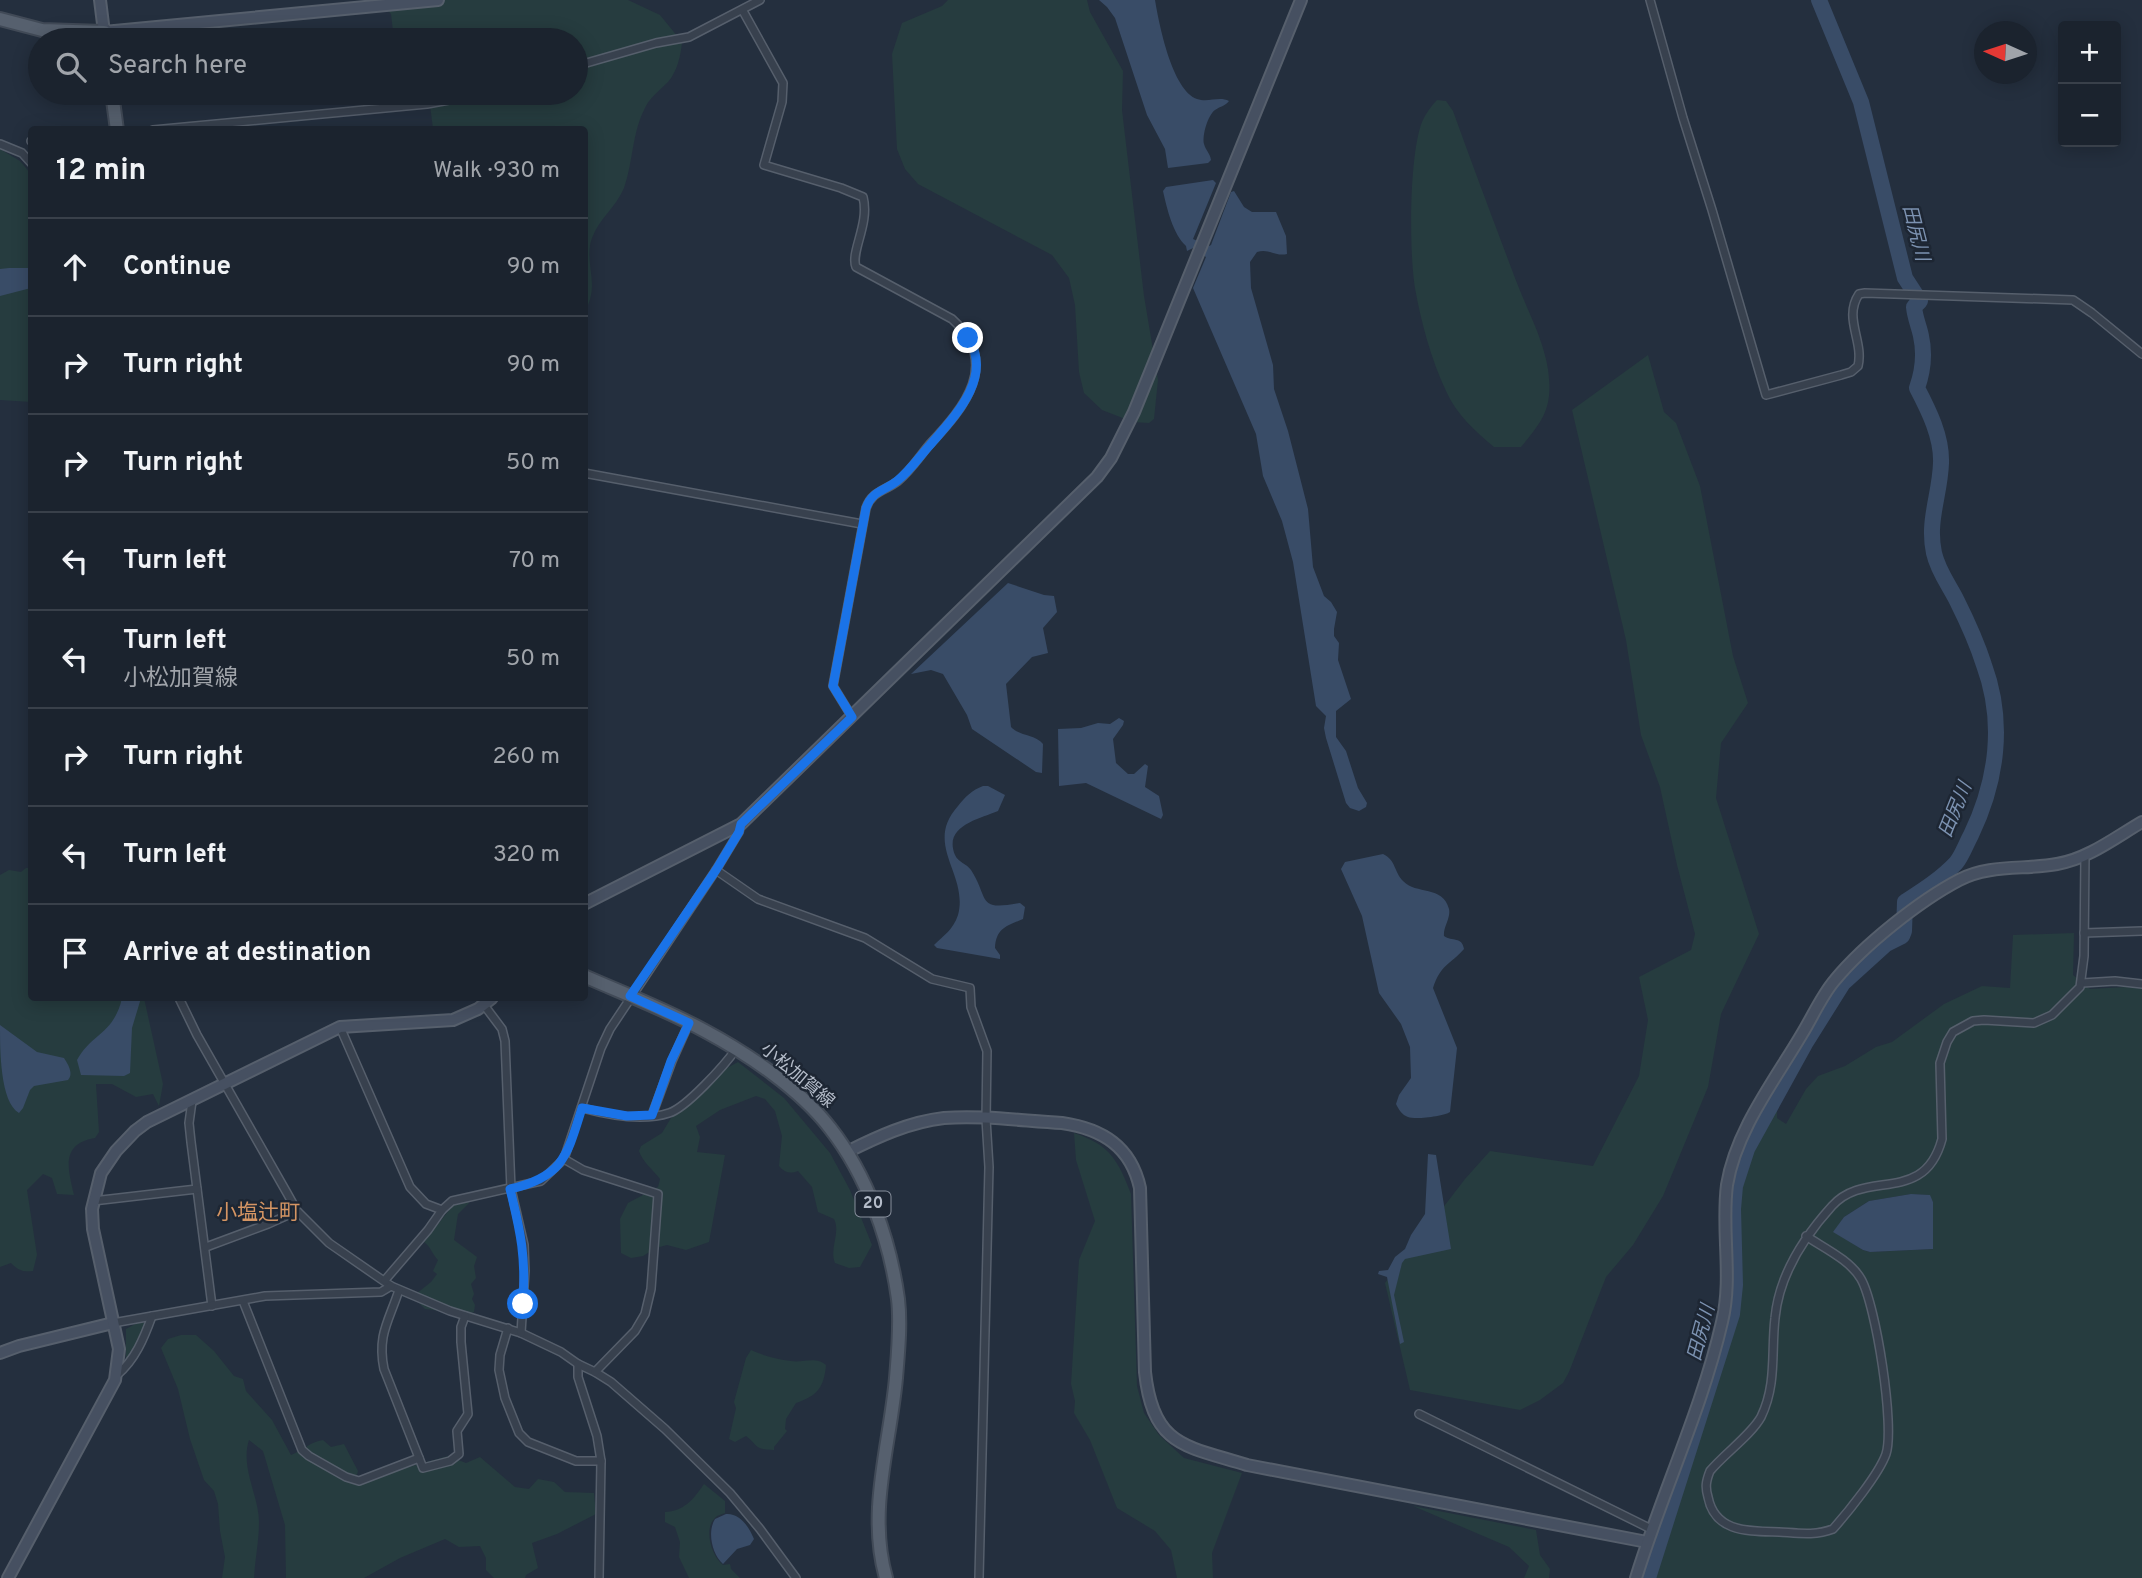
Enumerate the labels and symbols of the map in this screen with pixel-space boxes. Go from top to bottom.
north arrow [1974,21,2037,84]
water label: 田尻川 [1896,202,1934,265]
route end [952,322,983,353]
water label: 田尻川 [1934,777,1979,841]
street label: 小松加賀線 [755,1038,839,1114]
road number: 20 [856,1192,890,1216]
district label: 小塩辻町 [216,1200,300,1227]
route start [507,1288,538,1319]
water label: 田尻川 [1683,1300,1721,1364]

